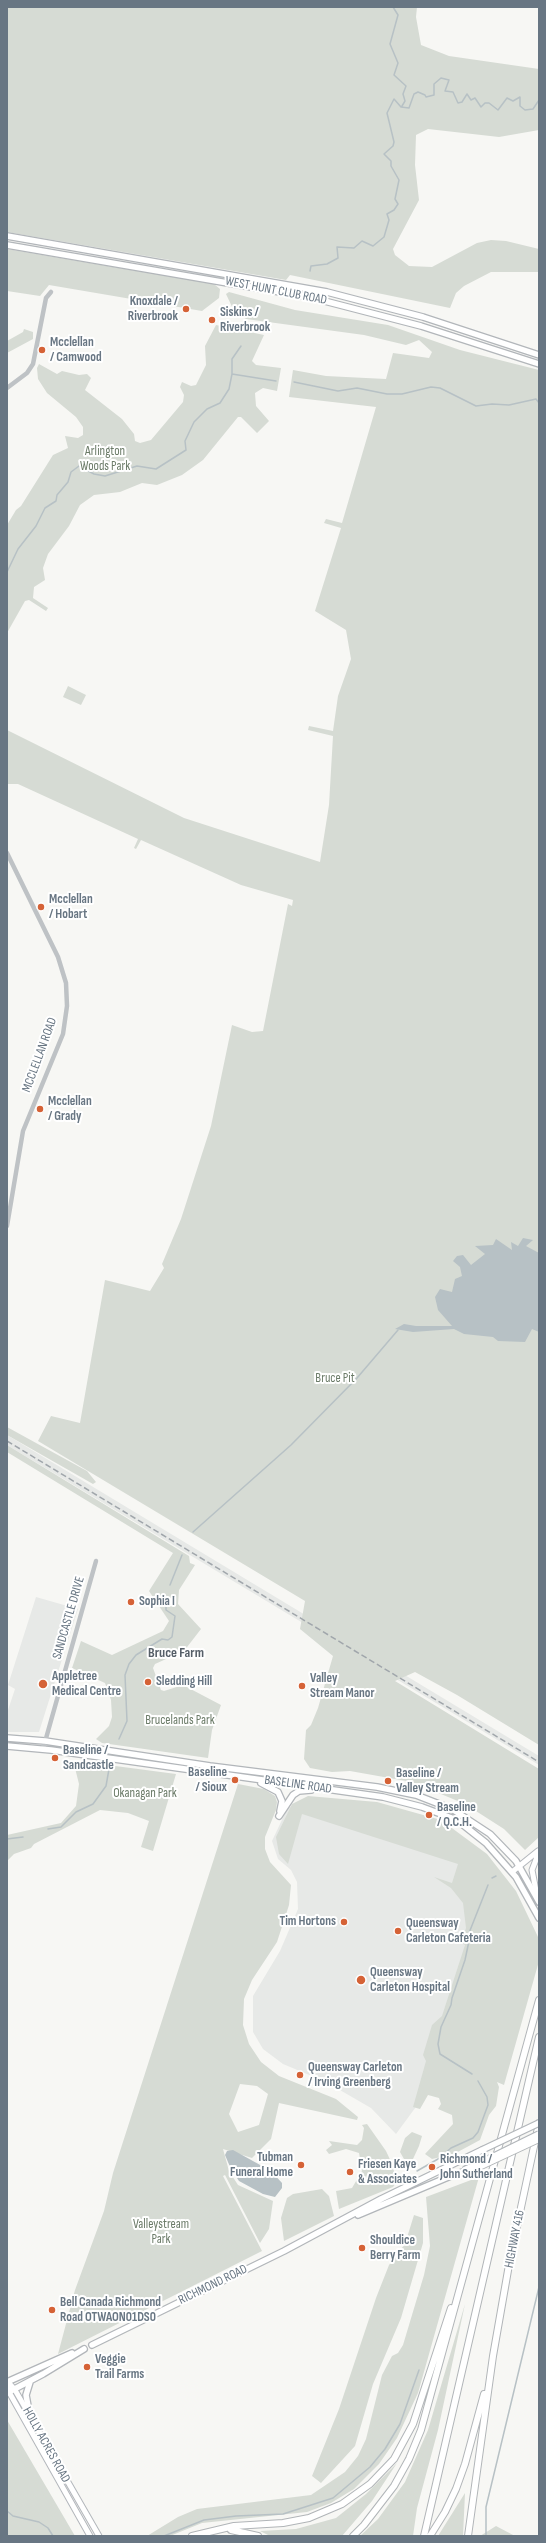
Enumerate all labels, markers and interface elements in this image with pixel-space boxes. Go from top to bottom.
street label: WEST HUNT CLUB ROAD [224,274,328,308]
place label: Knoxdale / Riverbrook [128,294,178,325]
marker: Knoxdale / Riverbrook [181,304,191,314]
place label: Siskins / Riverbrook [220,305,270,336]
marker: Siskins / Riverbrook [207,315,217,325]
place label: Mcclellan / Camwood [50,335,102,366]
marker: Mcclellan / Camwood [37,345,47,355]
park label: Arlington Woods Park [80,444,130,475]
place label: Mcclellan / Hobart [49,892,93,923]
marker: Mcclellan / Hobart [36,902,46,912]
street label: MCCLELLAN ROAD [19,1015,61,1095]
place label: Mcclellan / Grady [48,1094,92,1125]
marker: Mcclellan / Grady [35,1104,45,1114]
park label: Bruce Pit [315,1371,355,1387]
street label: SANDCASTLE DRIVE [50,1575,88,1661]
place label: Sophia I [139,1594,175,1610]
marker: Sophia I [126,1597,136,1607]
district label: Bruce Farm [148,1645,204,1661]
place label: Appletree Medical Centre [52,1669,121,1700]
place label: Valley Stream Manor [310,1671,375,1702]
place label: Sledding Hill [156,1674,212,1690]
marker: Sledding Hill [143,1677,153,1687]
marker: Appletree Medical Centre [37,1678,49,1690]
marker: Valley Stream Manor [297,1681,307,1691]
park label: Brucelands Park [145,1713,215,1729]
place label: Baseline / Sandcastle [63,1743,114,1774]
marker: Baseline / Sandcastle [50,1753,60,1763]
place label: Baseline / Sioux [188,1765,227,1796]
place label: Baseline / Valley Stream [396,1766,459,1797]
street label: BASELINE ROAD [263,1773,333,1797]
marker: Baseline / Sioux [230,1775,240,1785]
marker: Baseline / Valley Stream [383,1776,393,1786]
park label: Okanagan Park [113,1786,177,1802]
place label: Baseline / Q.C.H. [437,1800,476,1831]
marker: Baseline / Q.C.H. [424,1810,434,1820]
place label: Tim Hortons [280,1914,336,1930]
place label: Queensway Carleton Cafeteria [406,1916,491,1947]
marker: Tim Hortons [339,1917,349,1927]
marker: Queensway Carleton Cafeteria [393,1926,403,1936]
place label: Queensway Carleton Hospital [370,1965,450,1996]
marker: Queensway Carleton Hospital [355,1974,367,1986]
place label: Queensway Carleton / Irving Greenberg [308,2060,402,2091]
marker: Queensway Carleton / Irving Greenberg [295,2070,305,2080]
place label: Tubman Funeral Home [230,2150,293,2181]
place label: Richmond / John Sutherland [440,2152,513,2183]
place label: Friesen Kaye & Associates [358,2157,417,2188]
marker: Tubman Funeral Home [296,2160,306,2170]
marker: Richmond / John Sutherland [427,2162,437,2172]
marker: Friesen Kaye & Associates [345,2167,355,2177]
street label: HIGHWAY 416 [502,2209,528,2269]
park label: Valleystream Park [133,2217,189,2248]
place label: Shouldice Berry Farm [370,2233,420,2264]
marker: Shouldice Berry Farm [357,2243,367,2253]
street label: RICHMOND ROAD [176,2262,250,2308]
place label: Bell Canada Richmond Road OTWAON01DS0 [60,2295,161,2326]
marker: Bell Canada Richmond Road OTWAON01DS0 [47,2305,57,2315]
place label: Veggie Trail Farms [95,2352,144,2383]
marker: Veggie Trail Farms [82,2362,92,2372]
street label: HOLLY ACRES ROAD [19,2404,73,2486]

